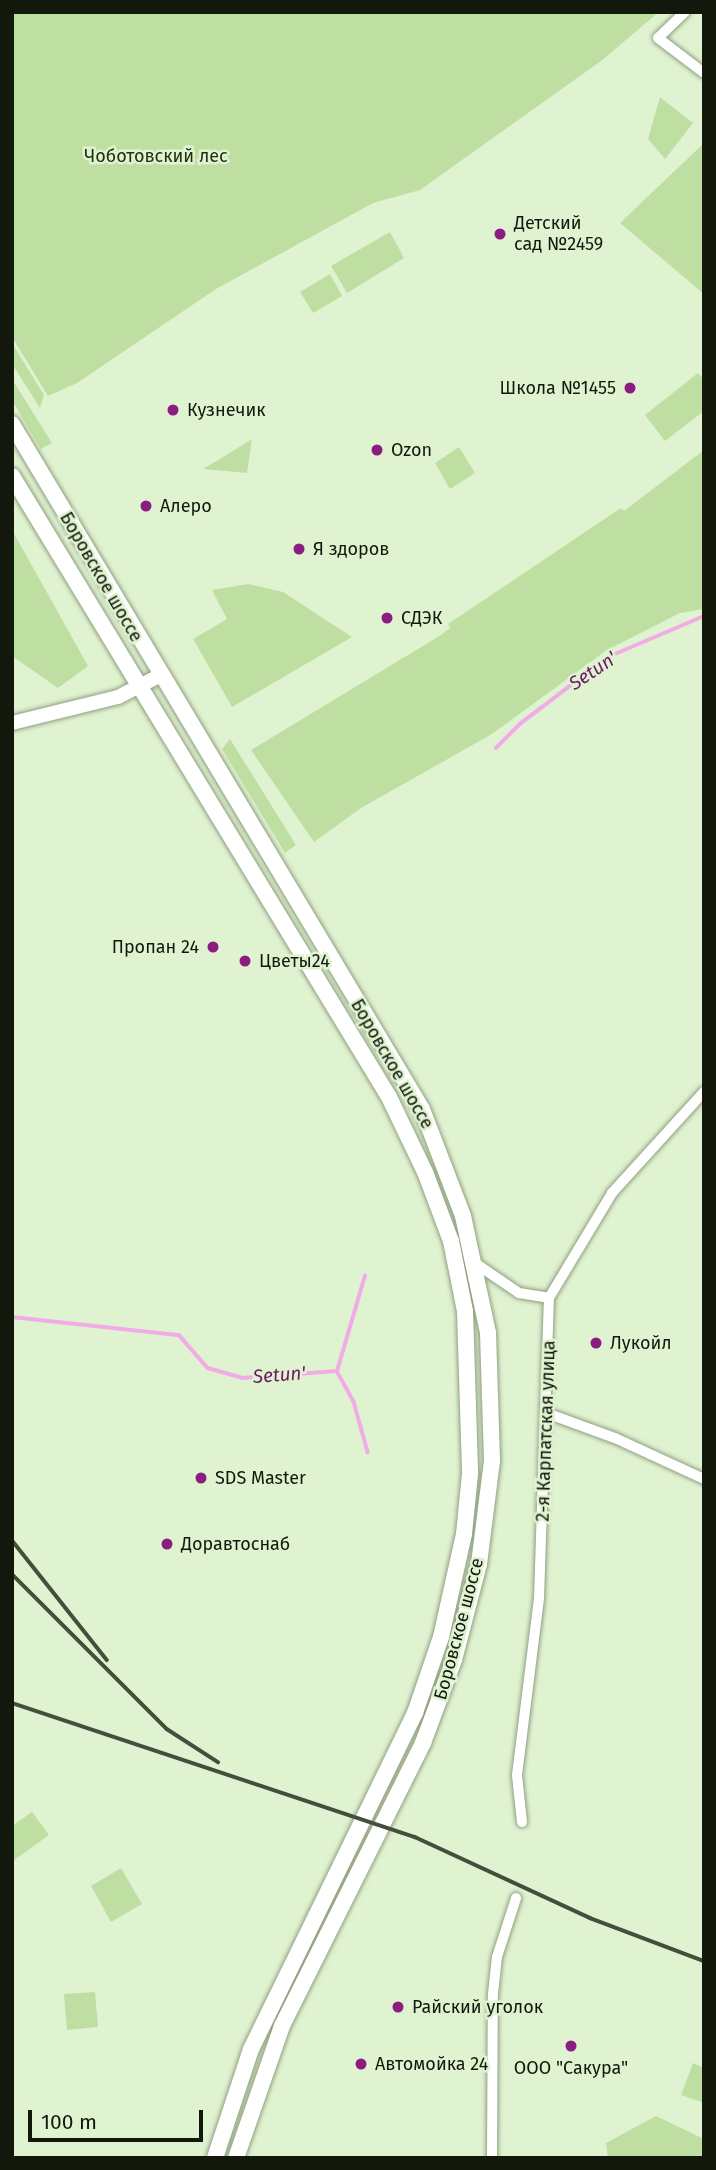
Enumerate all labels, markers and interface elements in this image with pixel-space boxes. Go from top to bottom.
park label: Чоботовский лес [84,145,228,167]
place label: Детский сад №2459 [514,213,603,256]
marker: Детский сад №2459 [492,226,508,242]
place label: Школа №1455 [500,377,616,399]
marker: Школа №1455 [622,380,638,396]
place label: Кузнечик [187,399,266,421]
marker: Кузнечик [165,402,181,418]
place label: Ozon [391,439,432,461]
marker: Ozon [369,442,385,458]
place label: Алеро [160,495,212,517]
marker: Алеро [138,498,154,514]
street label: Боровское шоссе [55,508,147,646]
place label: Я здоров [313,538,389,560]
marker: Я здоров [291,541,307,557]
place label: СДЭК [401,607,442,629]
marker: СДЭК [379,610,395,626]
water label: Setun' [565,647,621,695]
place label: Пропан 24 [112,936,199,958]
marker: Пропан 24 [205,939,221,955]
place label: Цветы24 [259,950,330,972]
marker: Цветы24 [237,953,253,969]
street label: Боровское шоссе [346,995,438,1133]
place label: Лукойл [610,1332,672,1354]
marker: Лукойл [588,1335,604,1351]
street label: 2-я Карпатская улица [532,1340,560,1522]
water label: Setun' [252,1362,306,1388]
place label: SDS Master [215,1467,306,1489]
marker: SDS Master [193,1470,209,1486]
place label: Доравтоснаб [181,1533,290,1555]
marker: Доравтоснаб [159,1536,175,1552]
street label: Боровское шоссе [430,1556,488,1702]
place label: Райский уголок [412,1996,543,2018]
marker: Райский уголок [390,1999,406,2015]
marker: ООО "Сакура" [563,2038,579,2054]
place label: Автомойка 24 [375,2053,488,2075]
marker: Автомойка 24 [353,2056,369,2072]
place label: ООО "Сакура" [514,2057,628,2079]
scale bar [32,2096,206,2140]
text: 100 m [41,2109,97,2135]

